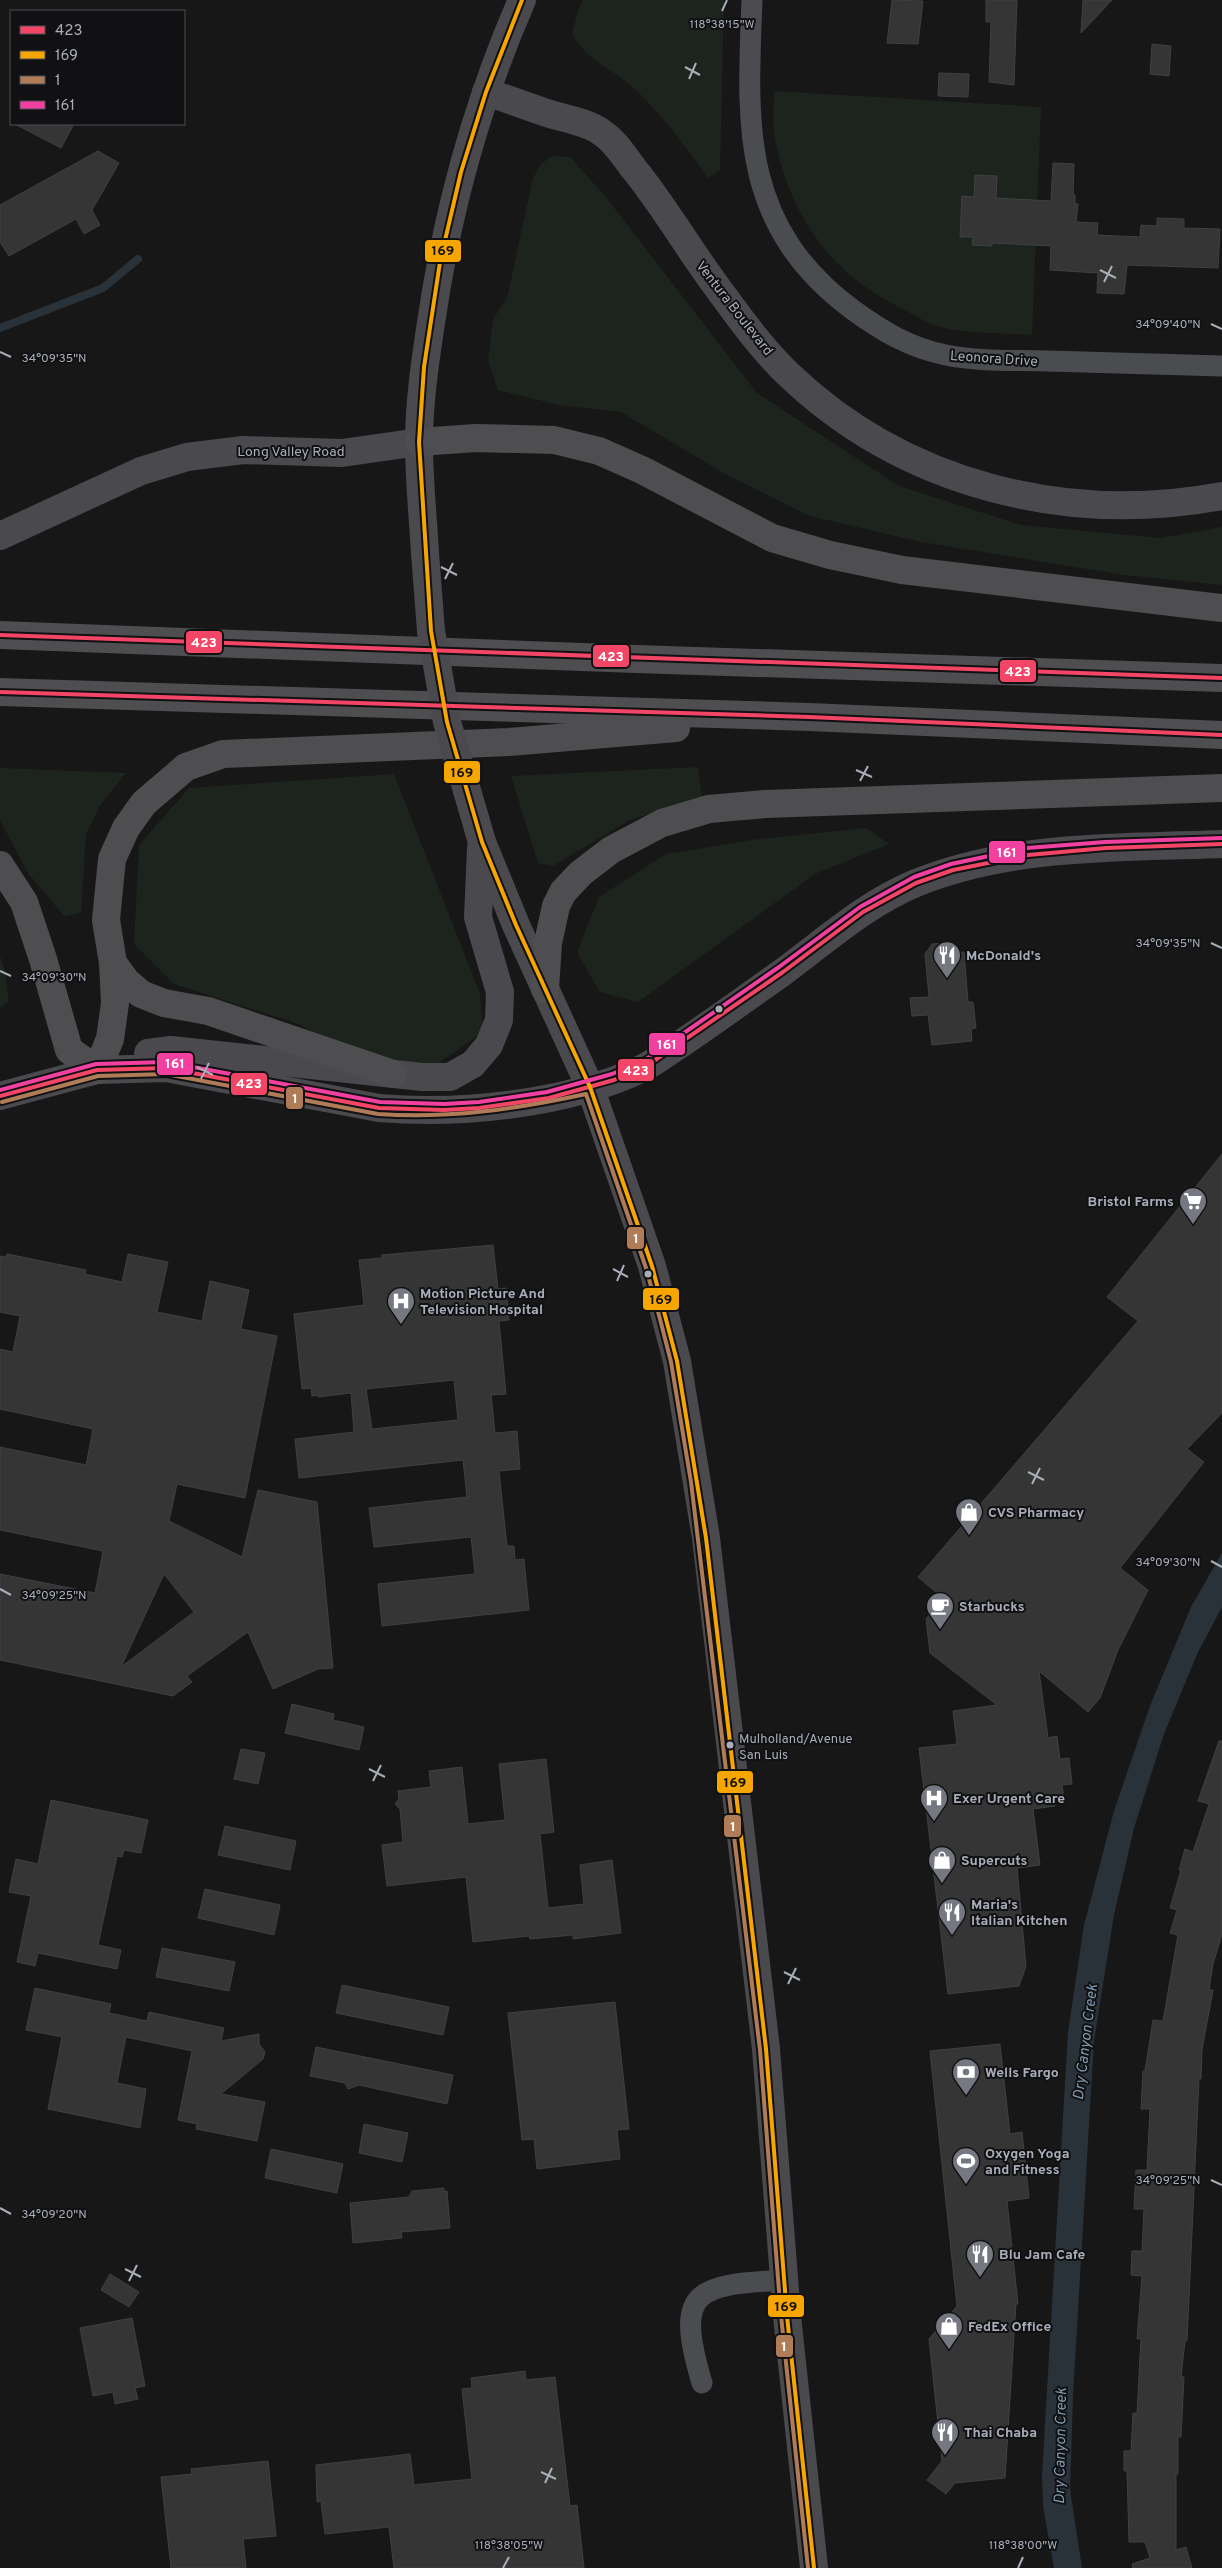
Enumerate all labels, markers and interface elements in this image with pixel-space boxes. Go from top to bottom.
legend [10,10,185,125]
text: 118°38'15"W [689,17,755,33]
text: 423 [55,22,83,41]
text: 169 [55,47,78,66]
text: 1 [55,72,61,91]
text: 161 [55,97,75,116]
line badge: 169 [424,239,462,263]
text: 169 [432,243,454,260]
street label: Ventura Boulevard [692,258,776,360]
text: 34°09'40"N [1135,317,1201,333]
street label: Leonora Drive [949,348,1038,371]
text: 34°09'35"N [21,351,87,367]
street label: Long Valley Road [237,444,345,461]
line badge: 423 [185,630,223,654]
text: 423 [191,635,217,652]
line badge: 423 [592,644,630,668]
text: 423 [598,649,624,666]
line badge: 423 [999,659,1037,683]
text: 423 [1005,664,1031,681]
line badge: 169 [443,760,481,784]
text: 169 [451,765,473,782]
line badge: 161 [988,840,1026,864]
text: 161 [997,845,1017,862]
text: 34°09'35"N [1135,936,1201,952]
restaurant icon: McDonald's [932,940,962,979]
place label: McDonald's [966,948,1041,965]
text: 34°09'30"N [21,970,87,986]
unlabelled marker [714,1004,724,1014]
line badge: 161 [648,1032,686,1056]
text: 161 [657,1037,677,1054]
line badge: 161 [156,1052,194,1076]
text: 161 [165,1056,185,1073]
line badge: 423 [617,1058,655,1082]
text: 423 [623,1063,649,1080]
line badge: 423 [230,1072,268,1096]
text: 423 [236,1076,262,1093]
line badge: 1 [285,1086,304,1110]
text: 1 [292,1091,298,1108]
supermarket icon: Bristol Farms [1178,1186,1208,1225]
place label: Bristol Farms [1087,1194,1174,1211]
line badge: 1 [626,1226,645,1250]
text: 1 [633,1231,639,1248]
unlabelled marker [643,1269,653,1279]
hospital icon: Motion Picture And Television Hospital [386,1286,416,1325]
place label: Motion Picture And Television Hospital [420,1286,545,1319]
line badge: 169 [642,1287,680,1311]
text: 169 [650,1292,672,1309]
shop icon: CVS Pharmacy [954,1497,984,1536]
place label: CVS Pharmacy [988,1505,1084,1522]
text: 34°09'30"N [1135,1555,1201,1571]
text: 34°09'25"N [21,1588,87,1604]
cafe icon: Starbucks [925,1591,955,1630]
place label: Starbucks [959,1599,1025,1616]
place label: Mulholland/Avenue San Luis [739,1732,852,1764]
marker: Mulholland/Avenue San Luis [725,1740,735,1750]
line badge: 169 [716,1770,754,1794]
text: 169 [724,1775,746,1792]
hospital icon: Exer Urgent Care [919,1783,949,1822]
place label: Exer Urgent Care [953,1791,1065,1808]
line badge: 1 [723,1814,742,1838]
text: 1 [730,1819,736,1836]
shop icon: Supercuts [927,1845,957,1884]
place label: Supercuts [961,1853,1028,1870]
restaurant icon: Maria's Italian Kitchen [937,1897,967,1936]
place label: Maria's Italian Kitchen [971,1897,1067,1930]
water label: Dry Canyon Creek [1070,1983,1103,2101]
bank icon: Wells Fargo [951,2057,981,2096]
place label: Wells Fargo [985,2065,1059,2082]
sports icon: Oxygen Yoga and Fitness [951,2146,981,2185]
place label: Oxygen Yoga and Fitness [985,2146,1070,2179]
text: 34°09'25"N [1135,2173,1201,2189]
text: 34°09'20"N [21,2207,87,2223]
restaurant icon: Blu Jam Cafe [965,2239,995,2278]
place label: Blu Jam Cafe [999,2247,1085,2264]
line badge: 169 [767,2294,805,2318]
text: 169 [775,2299,797,2316]
shop icon: FedEx Office [934,2311,964,2350]
place label: FedEx Office [968,2319,1051,2336]
line badge: 1 [775,2334,794,2358]
text: 1 [781,2339,787,2356]
water label: Dry Canyon Creek [1051,2387,1072,2504]
restaurant icon: Thai Chaba [930,2417,960,2456]
place label: Thai Chaba [964,2425,1037,2442]
text: 118°38'05"W [475,2538,543,2554]
text: 118°38'00"W [989,2538,1057,2554]

